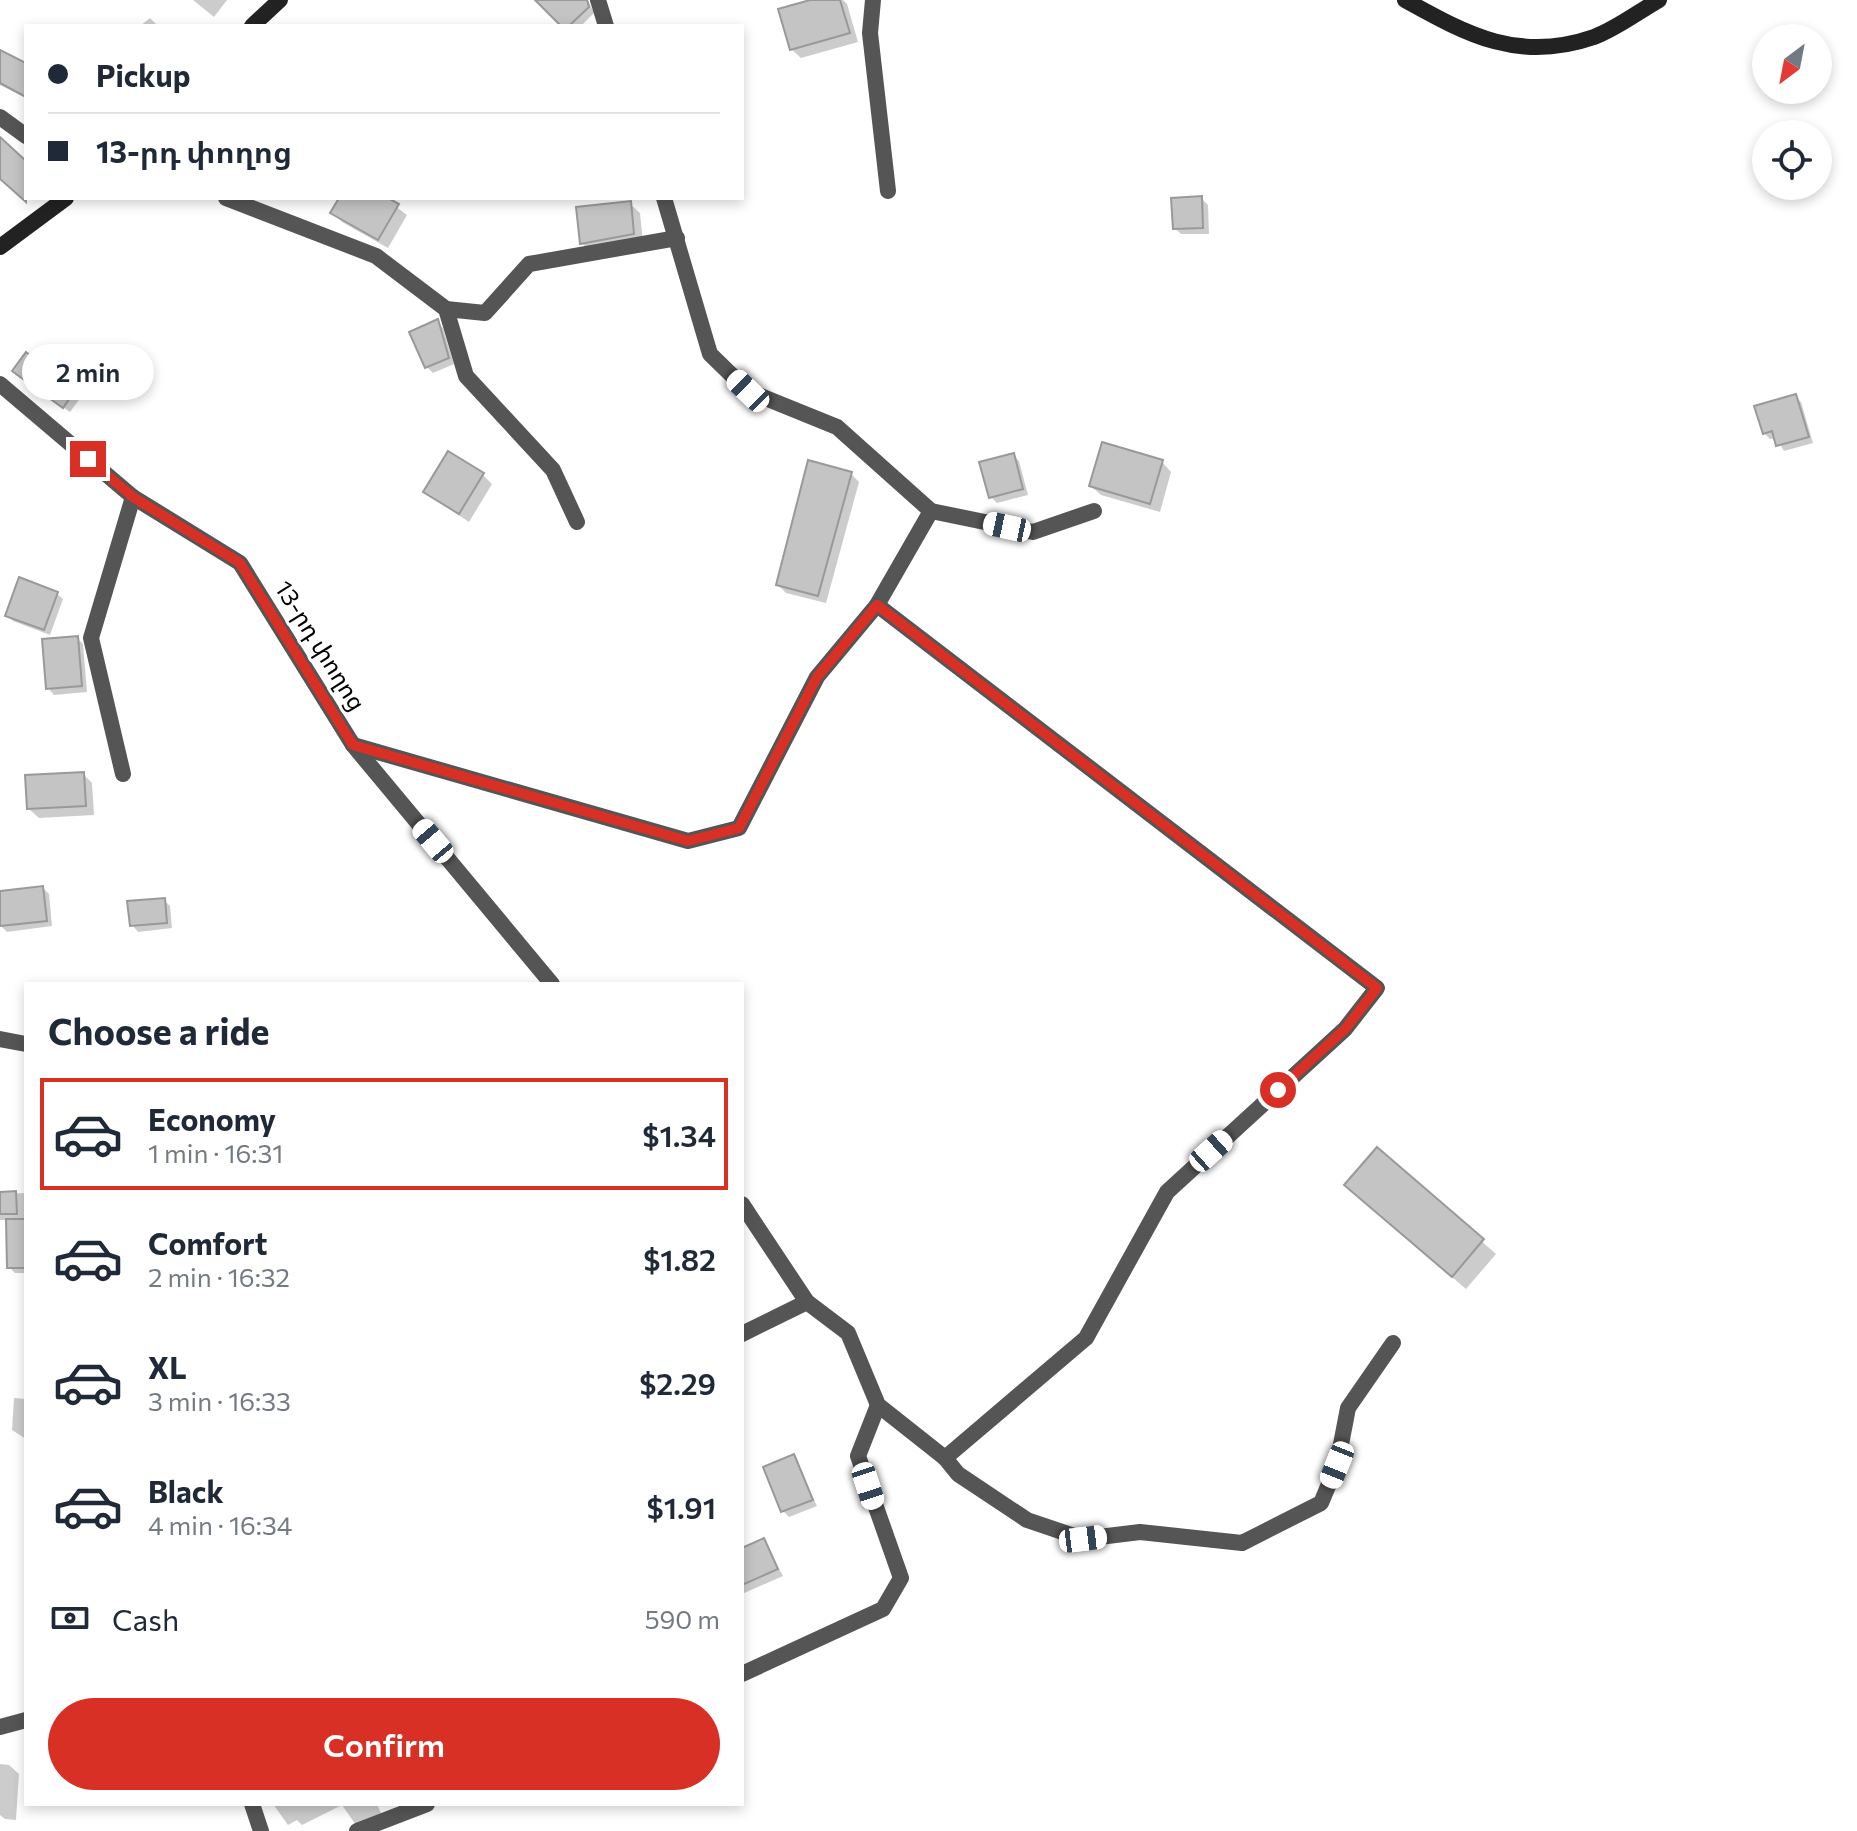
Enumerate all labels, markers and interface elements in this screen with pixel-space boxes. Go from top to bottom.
north arrow [1752,24,1832,104]
map controls [1752,24,1832,200]
text: Pickup [96,56,190,93]
button: locate [1752,120,1832,200]
text: 13-րդ փողոց [96,132,292,169]
callout: 2 min [22,343,154,399]
text: 2 min [56,356,120,387]
car [722,366,774,416]
route end [70,441,106,477]
car [981,510,1033,544]
street label: 13-րդ փողոց [269,575,373,716]
car [408,815,458,867]
text: Choose a ride [48,1008,269,1052]
route start [1260,1072,1296,1108]
icon: car [52,1098,124,1170]
text: Economy [148,1100,276,1137]
text: $1.34 [642,1116,716,1153]
car [1185,1126,1237,1176]
text: 1 min · 16:31 [148,1137,283,1168]
icon: car [52,1222,124,1294]
text: Comfort [148,1224,267,1261]
text: $1.82 [643,1240,716,1277]
text: 2 min · 16:32 [148,1261,290,1292]
icon: car [52,1346,124,1418]
text: XL [148,1348,187,1385]
text: $2.29 [639,1364,716,1401]
text: 3 min · 16:33 [148,1385,291,1416]
car [1317,1438,1357,1492]
car [849,1459,887,1513]
icon: car [52,1470,124,1542]
text: Black [148,1472,224,1509]
text: $1.91 [647,1488,716,1525]
text: 4 min · 16:34 [148,1509,292,1540]
car [1058,1524,1108,1554]
icon: cash [48,1596,92,1640]
text: Cash [112,1600,179,1637]
text: 590 m [645,1603,720,1634]
button: Confirm [48,1698,720,1790]

